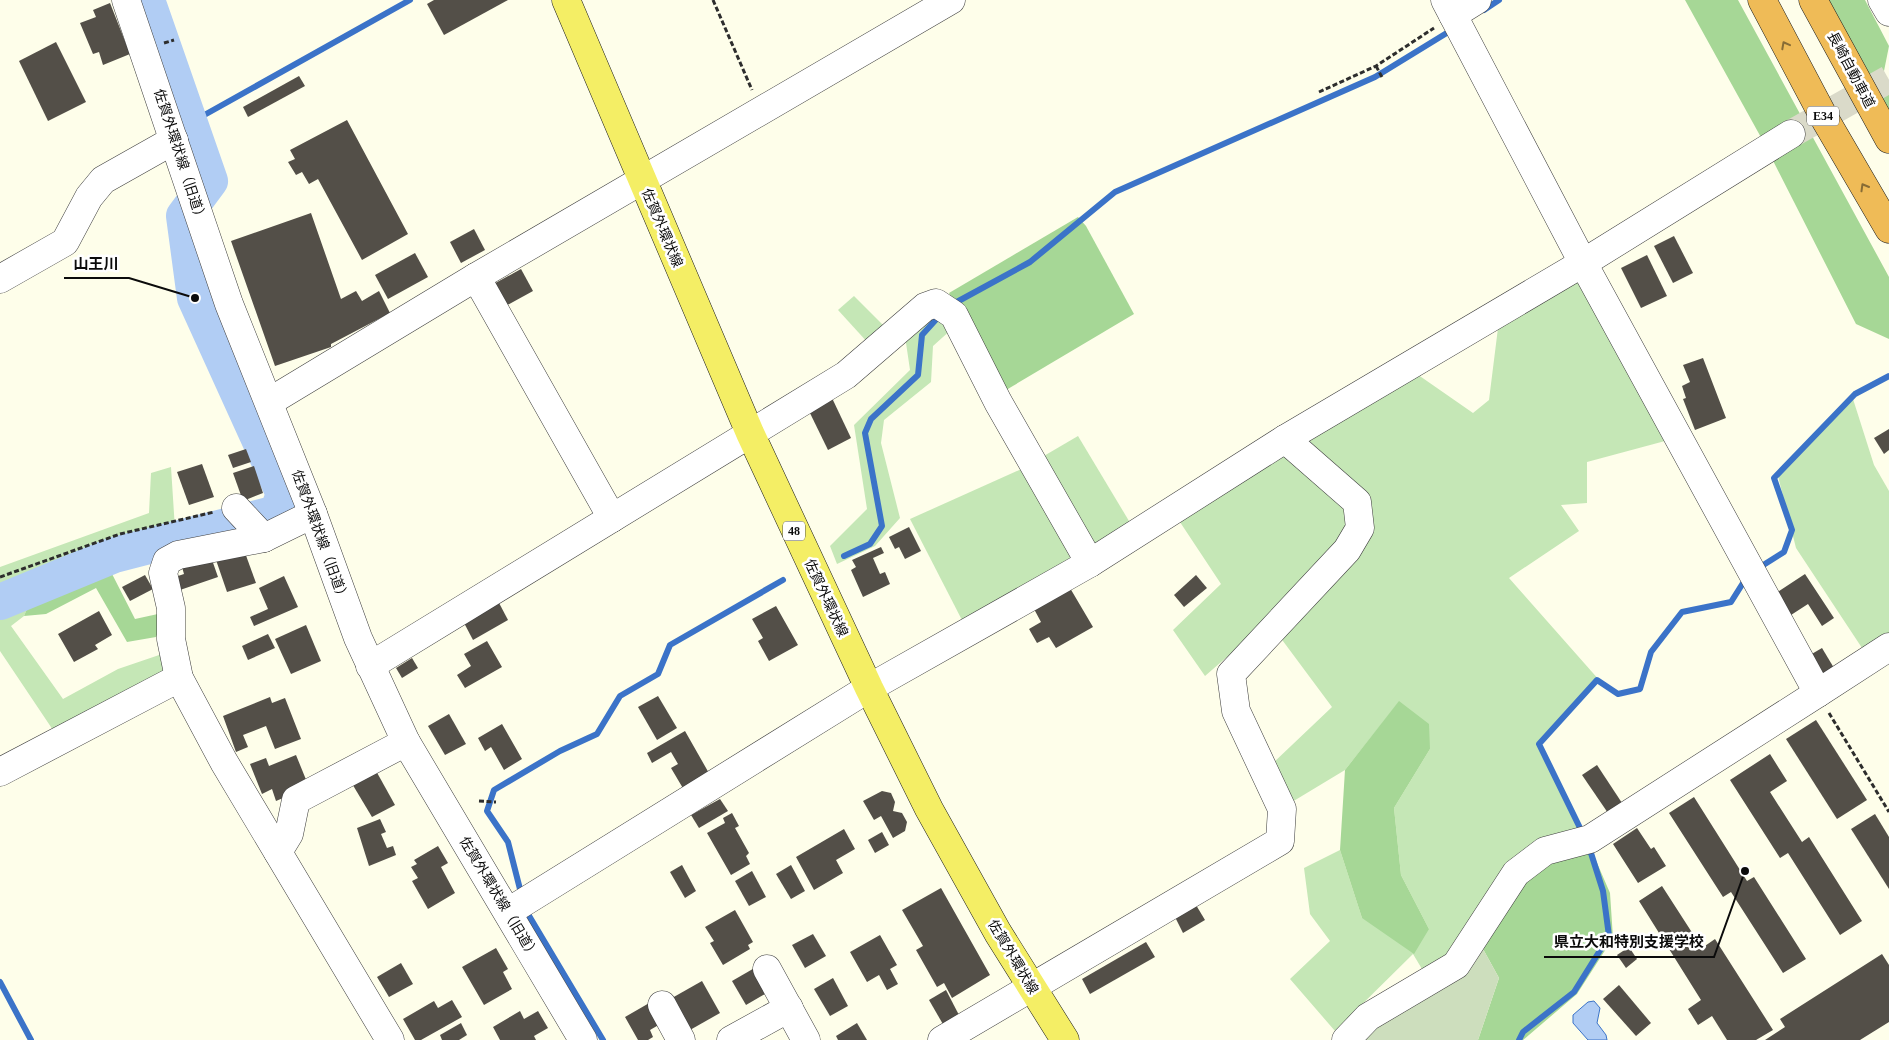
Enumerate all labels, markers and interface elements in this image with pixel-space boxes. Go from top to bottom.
street label: 長崎自動車道 [1825,29,1877,111]
one-way arrow [1782,41,1792,50]
street label: 佐賀外環状線（旧道） [151,87,210,225]
road number: E34 [1807,106,1839,125]
one-way arrow [1861,184,1871,193]
street label: 佐賀外環状線 [639,186,686,270]
callout: 山王川 [64,248,129,278]
text: 山王川 [73,256,119,272]
street label: 佐賀外環状線（旧道） [289,467,352,604]
road number: 48 [783,522,805,540]
street label: 佐賀外環状線 [801,556,851,639]
street label: 佐賀外環状線（旧道） [457,834,542,962]
street label: 佐賀外環状線 [985,917,1042,997]
callout: 県立大和特別支援学校 [1544,927,1714,957]
text: 県立大和特別支援学校 [1554,934,1704,950]

